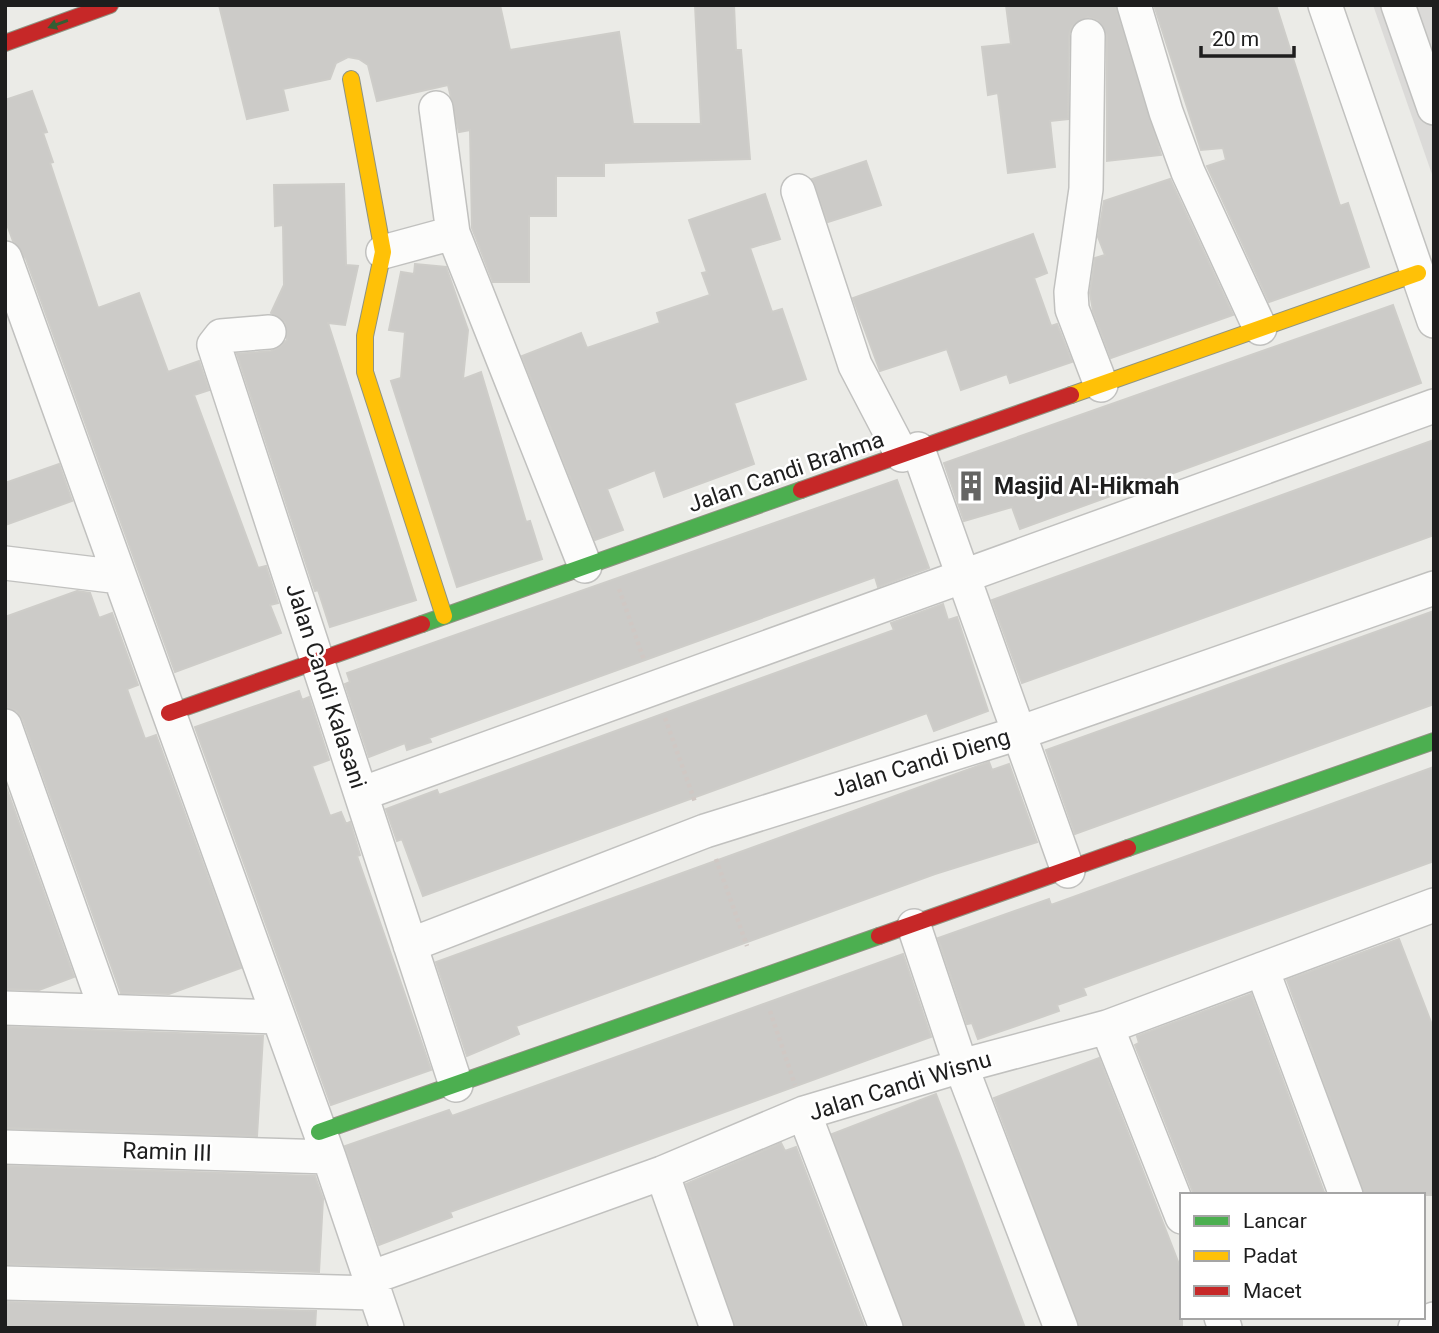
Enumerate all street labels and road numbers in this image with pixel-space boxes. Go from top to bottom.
street label: Jalan Candi Brahma [684,426,888,518]
street label: Jalan Candi Kalasani [280,580,372,792]
street label: Jalan Candi Dieng [829,723,1013,803]
street label: Jalan Candi Wisnu [805,1045,995,1127]
street label: Ramin III [122,1137,212,1167]

